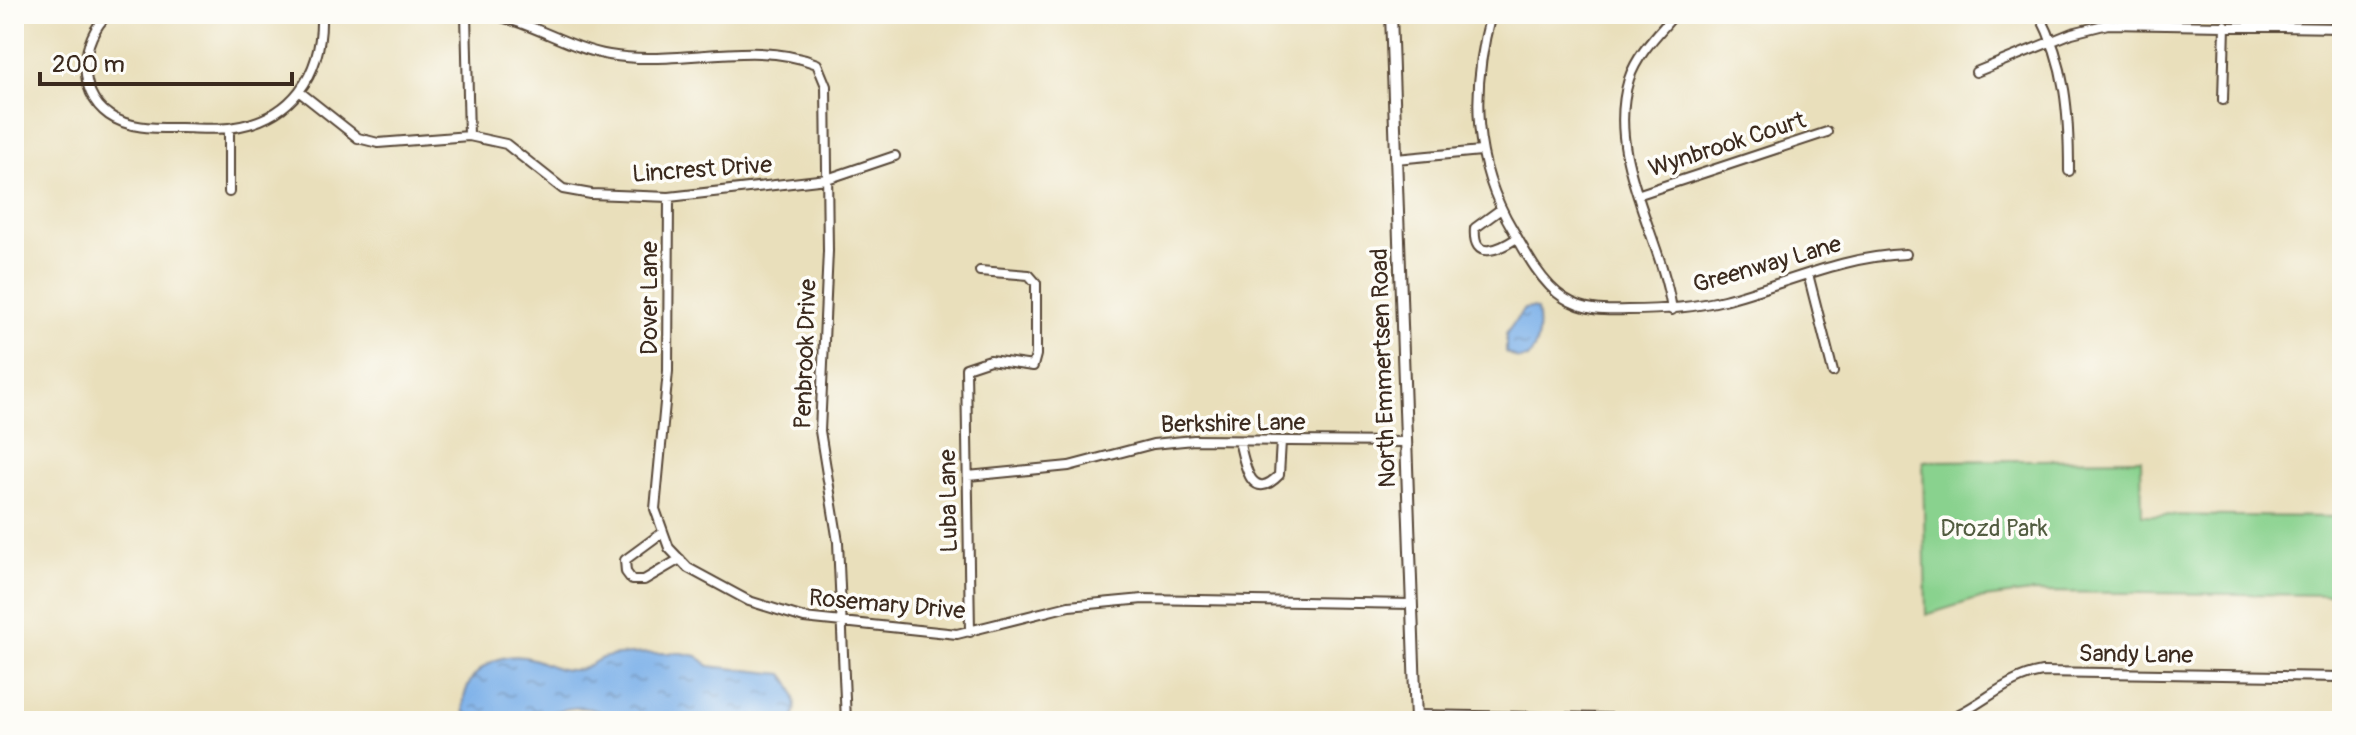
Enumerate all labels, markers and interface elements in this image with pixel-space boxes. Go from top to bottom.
scale bar [40,36,292,86]
text: 200 m [52,50,125,79]
street label: Wynbrook Court [1645,105,1810,183]
street label: Lincrest Drive [631,150,773,189]
street label: Greenway Lane [1690,229,1845,300]
street label: Dover Lane [635,241,664,355]
street label: North Emmertsen Road [1365,248,1402,488]
street label: Penbrook Drive [788,278,823,430]
street label: Berkshire Lane [1160,408,1306,439]
street label: Luba Lane [933,449,964,553]
park label: Drozd Park [1940,514,2048,543]
street label: Rosemary Drive [808,583,967,626]
street label: Sandy Lane [2078,639,2194,670]

